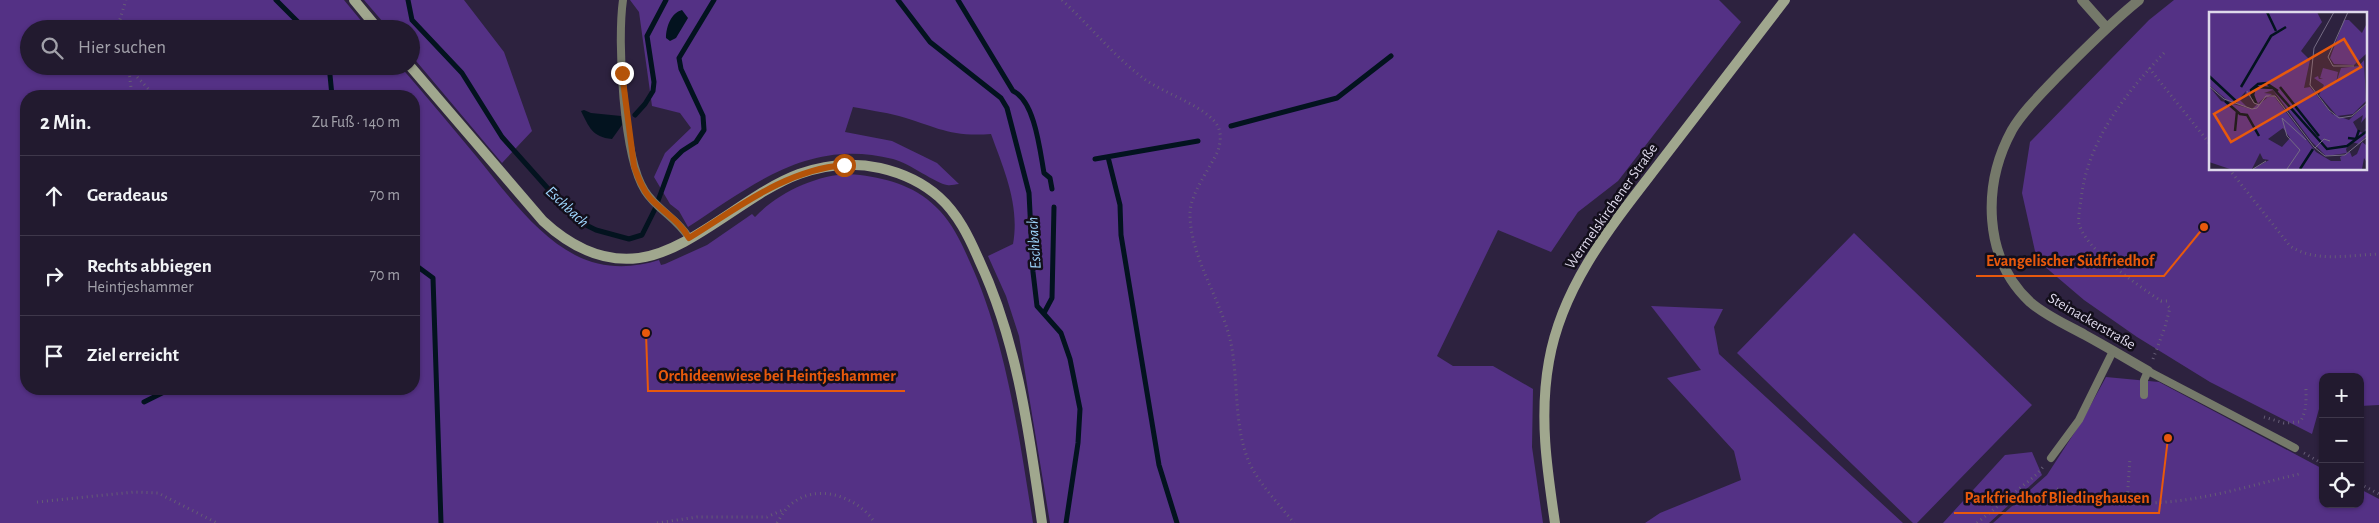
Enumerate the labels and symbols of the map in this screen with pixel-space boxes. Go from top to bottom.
inset map [2209,12,2366,170]
route end [611,62,634,85]
street label: Wermelskirchener Straße [1562,141,1660,272]
route start [833,154,856,177]
water label: Eschbach [543,183,592,230]
water label: Eschbach [1024,216,1044,270]
callout: Evangelischer Südfriedhof [1976,245,2164,276]
text: Evangelischer Südfriedhof [1986,253,2156,269]
street label: Steinackerstraße [2045,290,2138,353]
callout: Orchideenwiese bei Heintjeshammer [648,360,905,391]
text: Orchideenwiese bei Heintjeshammer [658,368,896,385]
callout: Parkfriedhof Bliedinghausen [1954,482,2159,513]
text: Parkfriedhof Bliedinghausen [1964,490,2150,506]

